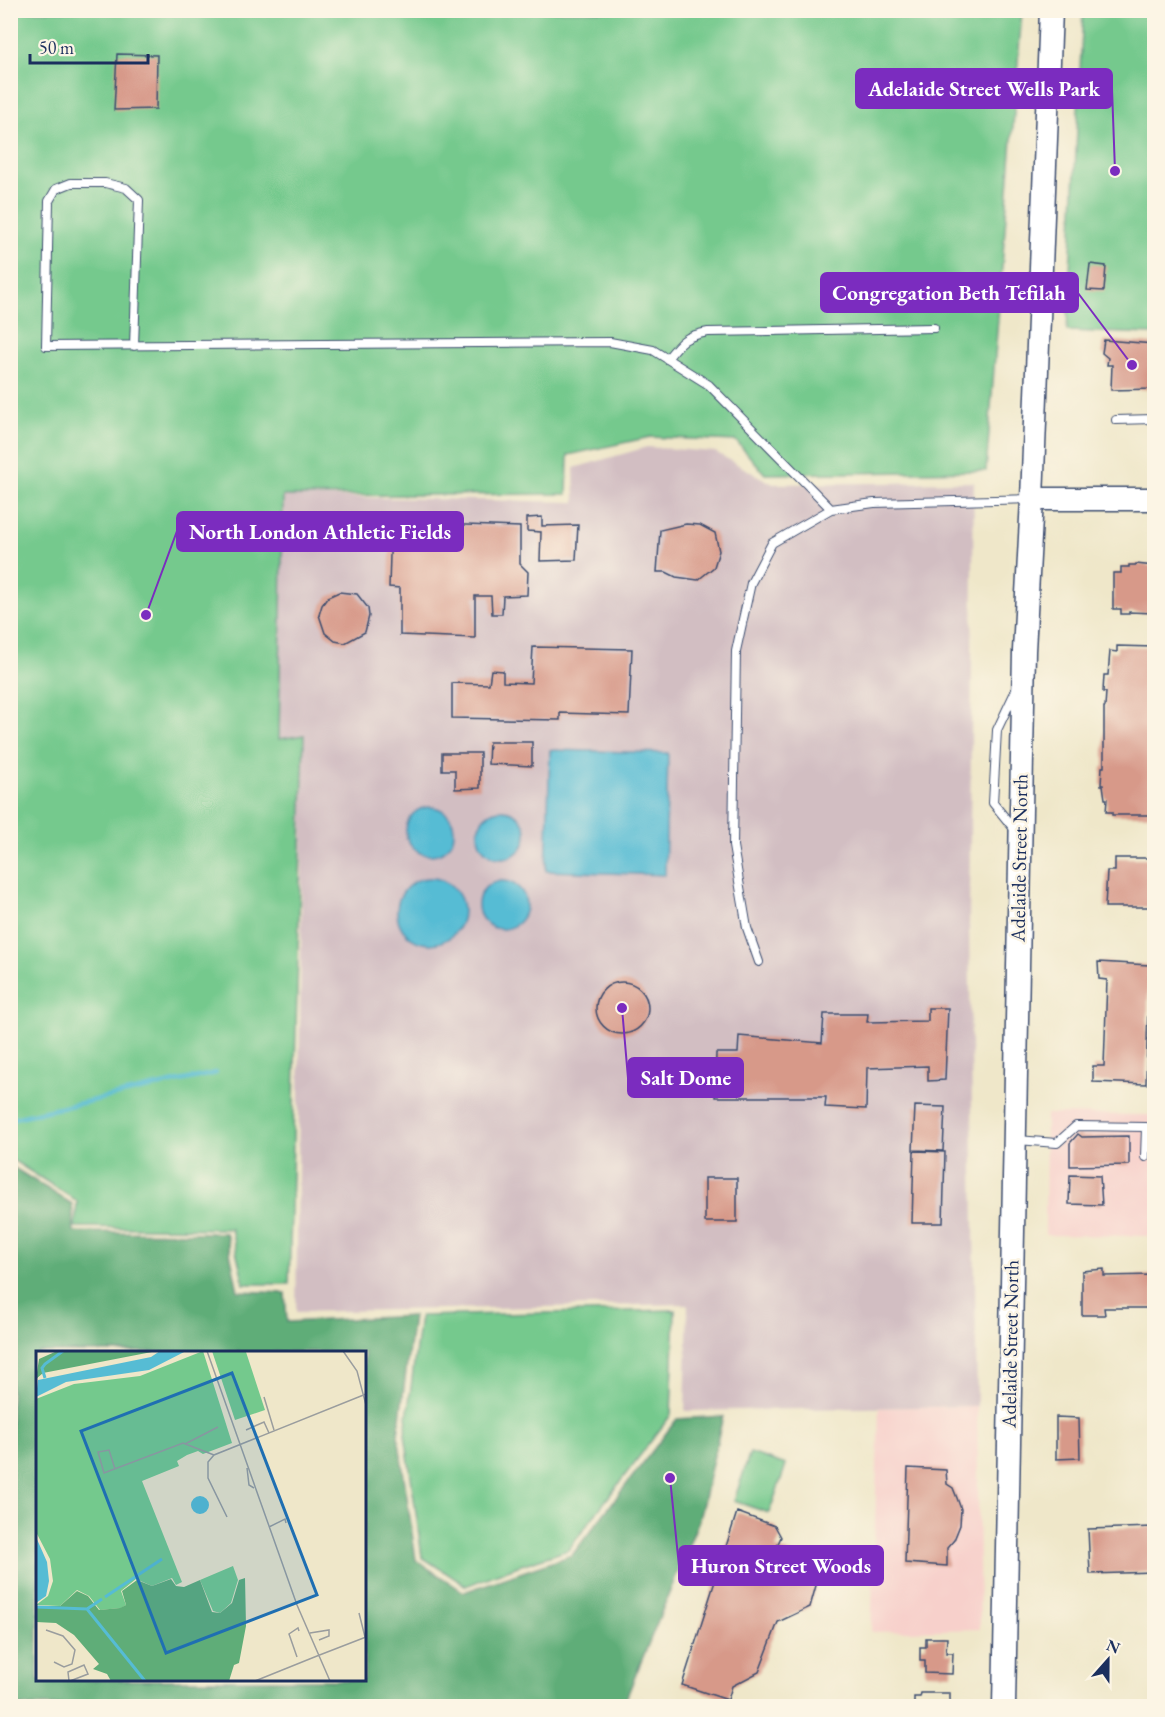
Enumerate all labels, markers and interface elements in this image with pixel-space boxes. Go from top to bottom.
scale bar [30,27,148,65]
text: 50 m [39,36,74,59]
callout: Adelaide Street Wells Park [856,69,1112,108]
text: Adelaide Street Wells Park [867,75,1101,102]
callout: Congregation Beth Tefilah [821,273,1078,312]
text: Congregation Beth Tefilah [832,279,1066,306]
callout: North London Athletic Fields [177,512,463,551]
text: North London Athletic Fields [189,518,451,545]
street label: Adelaide Street North [1005,774,1033,943]
callout: Salt Dome [628,1058,743,1097]
text: Salt Dome [641,1064,731,1091]
street label: Adelaide Street North [996,1260,1024,1429]
inset map [36,1351,366,1681]
callout: Huron Street Woods [679,1546,883,1585]
text: Huron Street Woods [691,1552,871,1579]
north arrow [1078,1630,1138,1690]
text: N [1103,1634,1123,1659]

